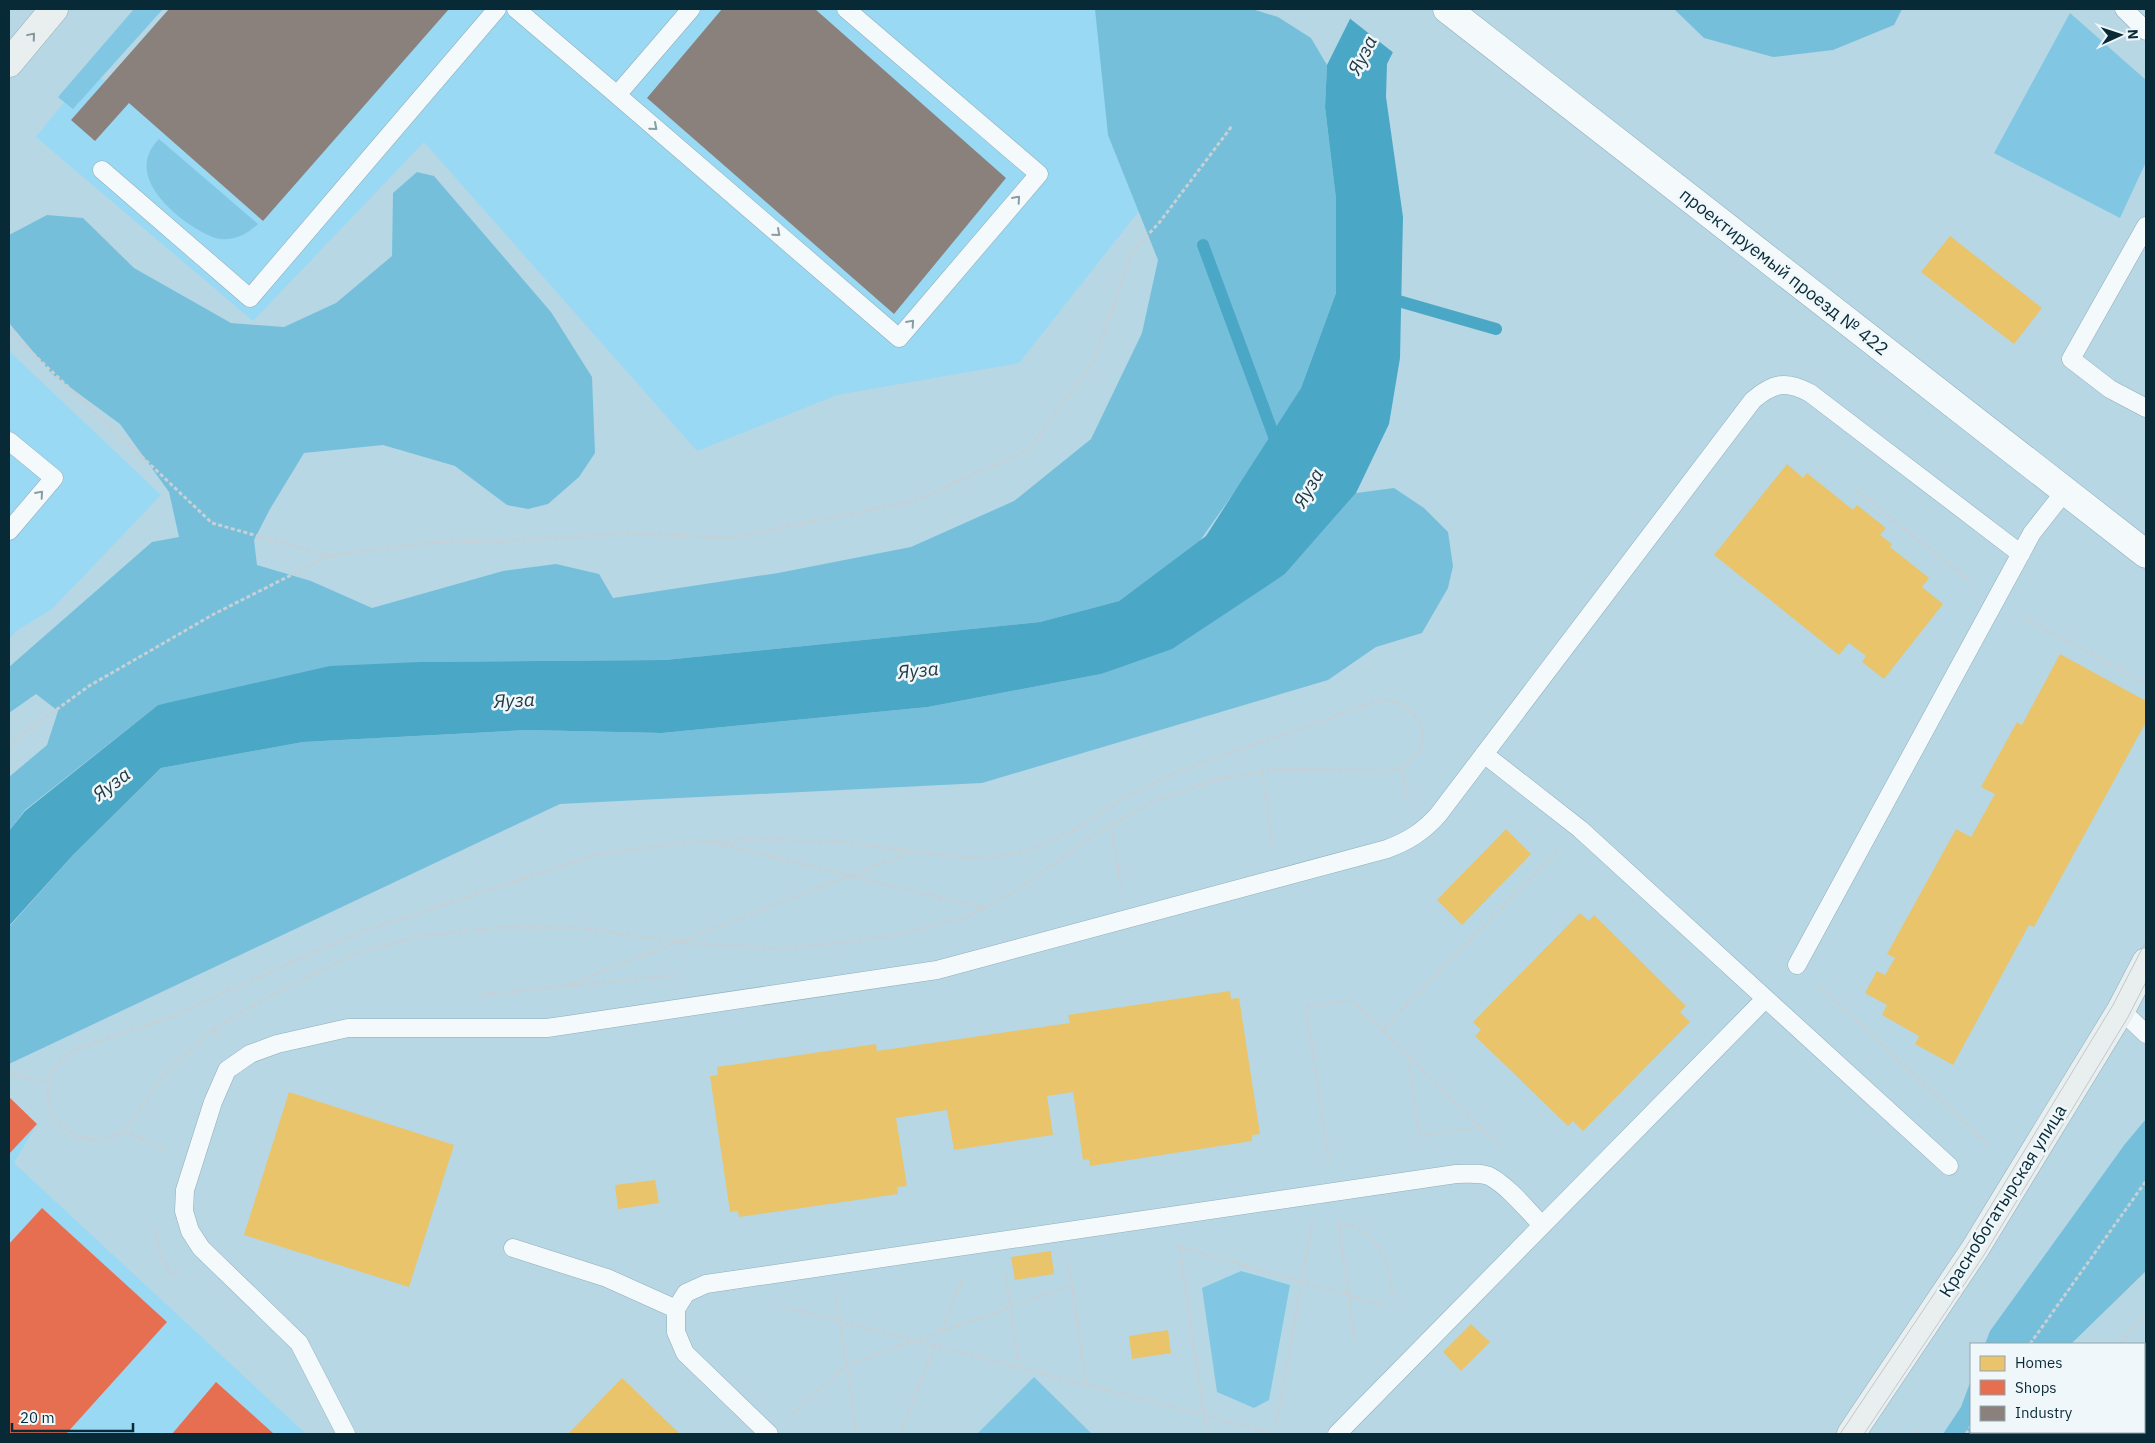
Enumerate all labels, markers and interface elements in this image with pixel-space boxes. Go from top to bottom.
north arrow [2095,10,2145,60]
text: N [2124,29,2142,40]
water label: Яуза [1341,31,1382,80]
one-way arrow [26,33,34,42]
one-way arrow [648,121,657,130]
street label: проектируемый проезд № 422 [1675,183,1893,360]
one-way arrow [1011,196,1020,205]
one-way arrow [771,227,780,235]
one-way arrow [906,319,915,328]
water label: Яуза [1287,464,1329,513]
one-way arrow [35,491,44,500]
water label: Яуза [895,656,940,684]
water label: Яуза [492,687,535,713]
water label: Яуза [86,762,135,807]
street label: Краснобогатырская улица [1934,1100,2072,1301]
legend [1970,1343,2145,1433]
text: Homes [2015,1353,2063,1372]
text: Shops [2015,1378,2057,1397]
scale bar [12,1400,134,1432]
text: Industry [2015,1403,2073,1422]
text: 20 m [20,1408,55,1427]

